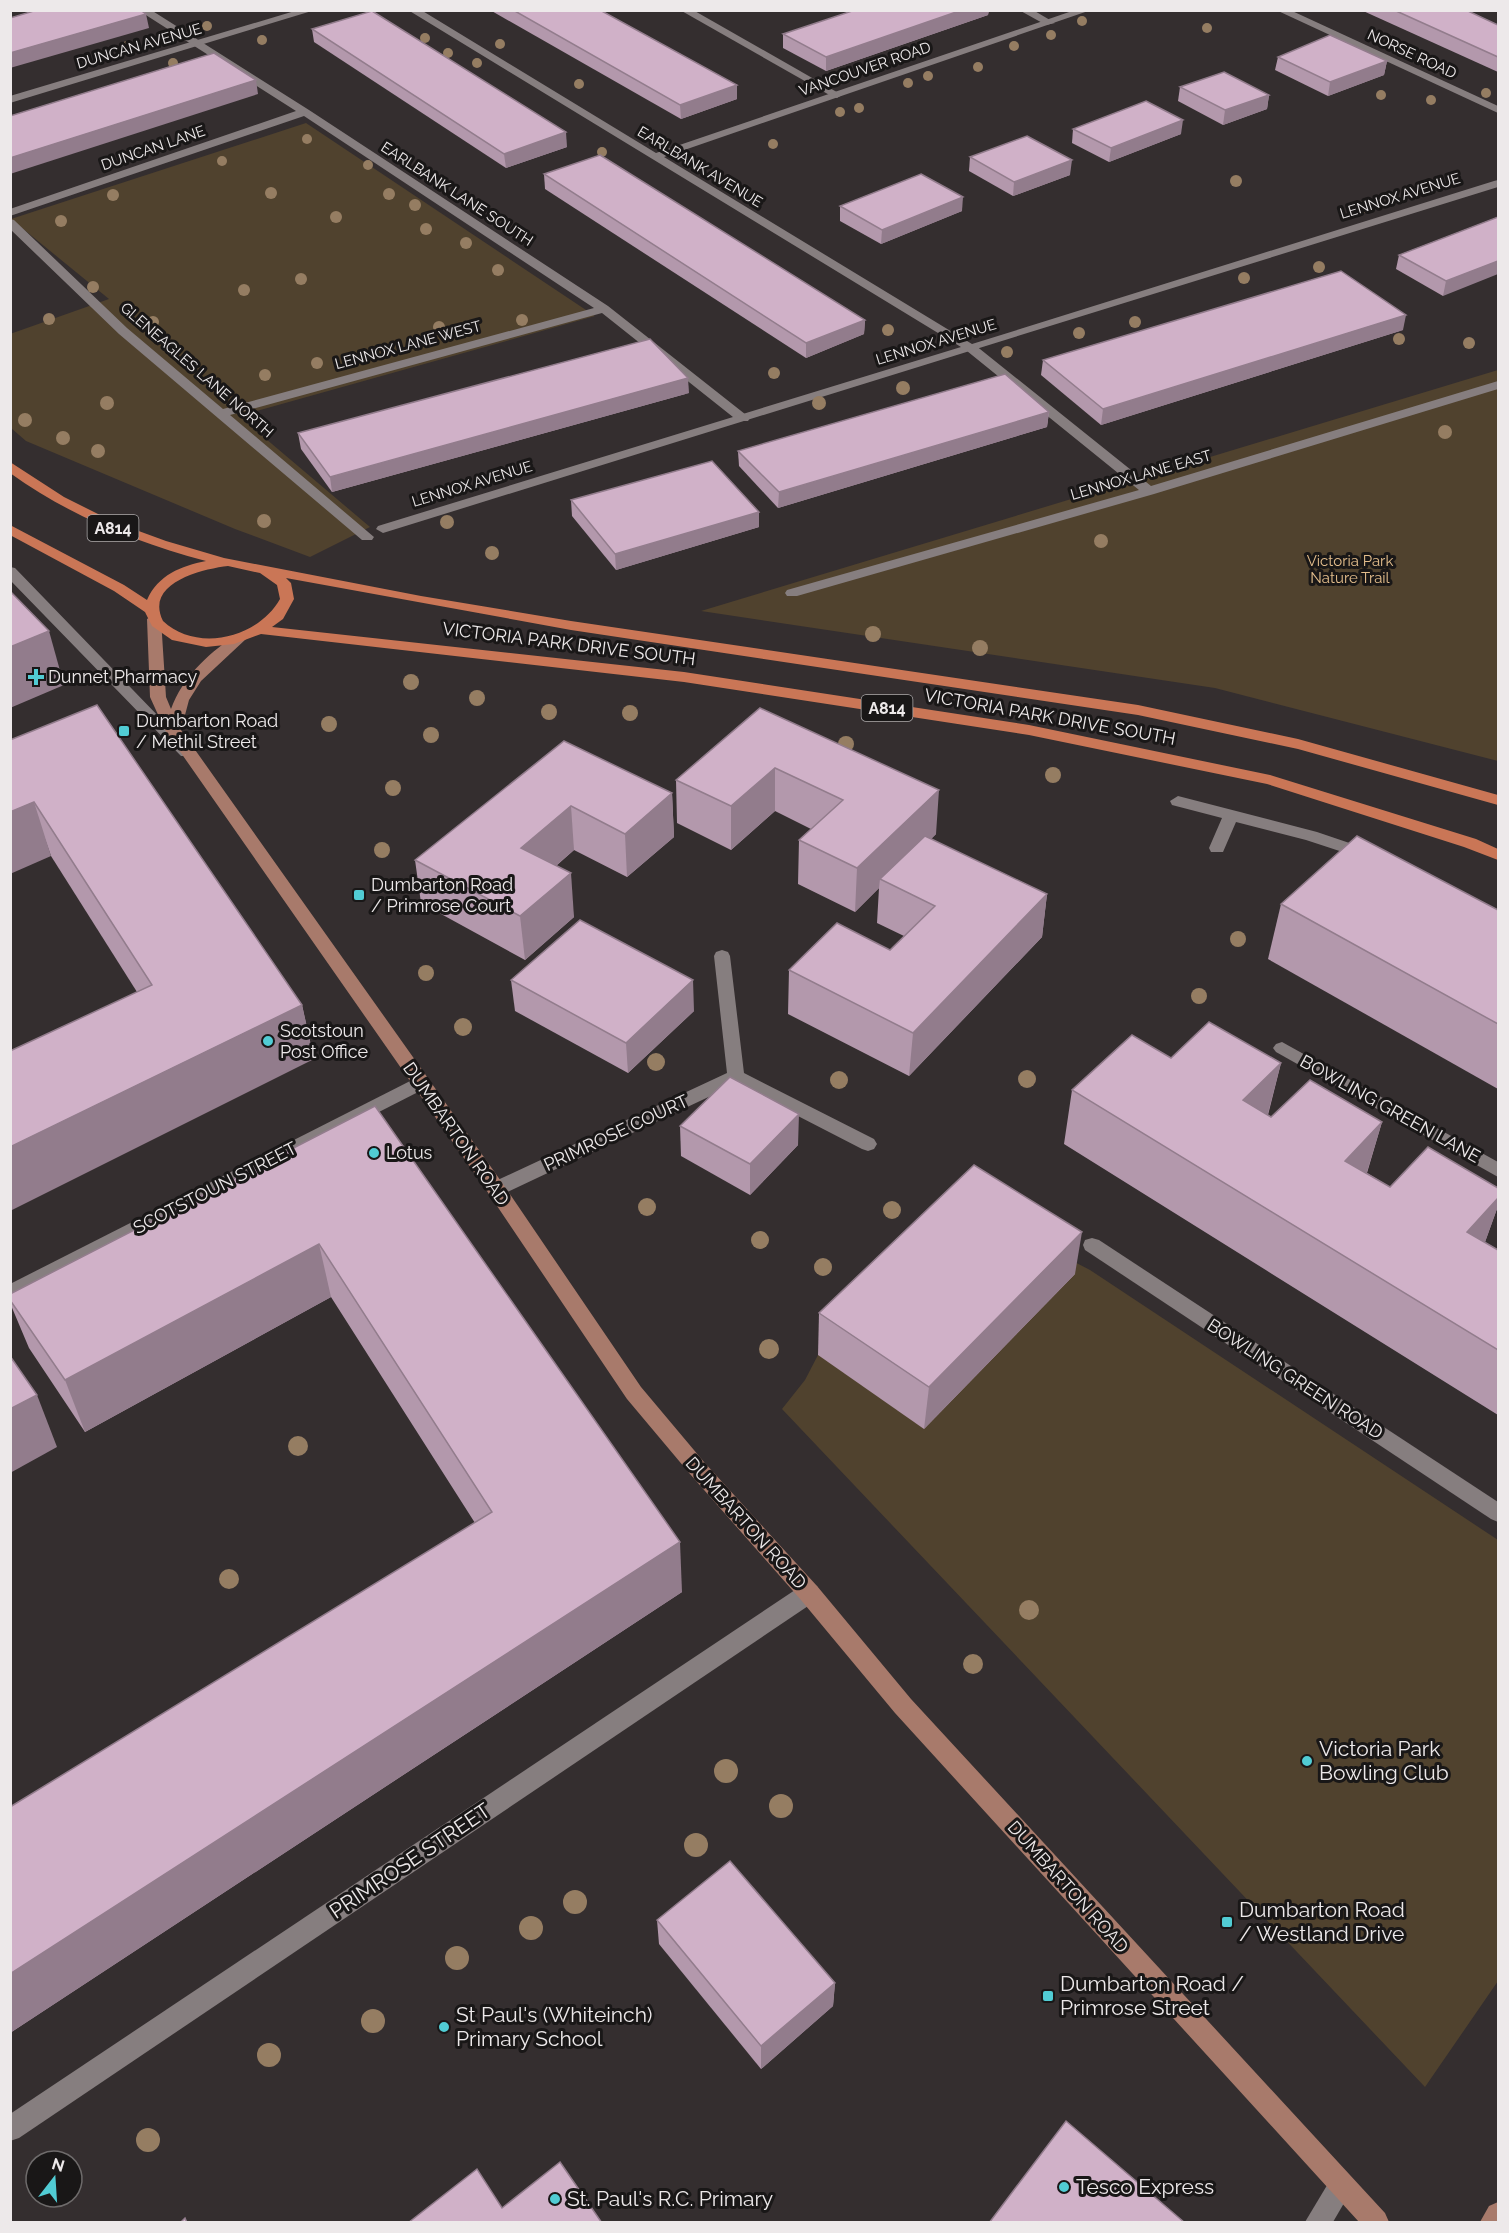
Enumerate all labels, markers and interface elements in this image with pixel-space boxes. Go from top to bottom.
street label: DUNCAN AVENUE [74,20,204,72]
street label: NORSE ROAD [1365,26,1460,83]
street label: VANCOUVER ROAD [797,38,934,100]
street label: DUNCAN LANE [99,122,207,174]
street label: EARLBANK AVENUE [634,123,766,211]
street label: EARLBANK LANE SOUTH [377,138,537,250]
street label: LENNOX AVENUE [1338,169,1462,223]
street label: GLENEAGLES LANE NORTH [117,299,277,441]
street label: LENNOX AVENUE [874,315,998,369]
street label: LENNOX LANE WEST [333,317,483,373]
street label: LENNOX LANE EAST [1068,446,1214,504]
street label: LENNOX AVENUE [410,457,534,511]
road number: A814 [88,515,138,541]
park label: Victoria Park Nature Trail [1307,552,1393,587]
street label: VICTORIA PARK DRIVE SOUTH [441,618,697,669]
place label: Dunnet Pharmacy [48,666,198,687]
marker: Dunnet Pharmacy [29,670,43,684]
street label: VICTORIA PARK DRIVE SOUTH [923,684,1177,749]
road number: A814 [862,695,912,721]
place label: Dumbarton Road / Methil Street [136,710,278,752]
marker: Dumbarton Road / Methil Street [117,724,131,738]
place label: Dumbarton Road / Primrose Court [371,874,513,916]
marker: Dumbarton Road / Primrose Court [352,888,366,902]
place label: Scotstoun Post Office [280,1020,369,1062]
marker: Scotstoun Post Office [261,1034,275,1048]
street label: BOWLING GREEN LANE [1296,1050,1484,1167]
street label: DUMBARTON ROAD [399,1058,514,1210]
street label: PRIMROSE COURT [540,1090,691,1175]
street label: SCOTSTOUN STREET [129,1137,300,1238]
place label: Lotus [386,1142,433,1163]
marker: Lotus [367,1146,381,1160]
street label: BOWLING GREEN ROAD [1204,1314,1387,1443]
street label: DUMBARTON ROAD [682,1452,811,1593]
place label: Victoria Park Bowling Club [1319,1736,1449,1785]
marker: Victoria Park Bowling Club [1300,1754,1314,1768]
street label: PRIMROSE STREET [325,1797,495,1924]
street label: DUMBARTON ROAD [1004,1816,1133,1957]
place label: Dumbarton Road / Westland Drive [1239,1897,1405,1946]
marker: Dumbarton Road / Westland Drive [1220,1915,1234,1929]
place label: Dumbarton Road / Primrose Street [1060,1971,1244,2020]
marker: Dumbarton Road / Primrose Street [1041,1989,1055,2003]
place label: St Paul's (Whiteinch) Primary School [456,2002,653,2051]
marker: St Paul's (Whiteinch) Primary School [437,2020,451,2034]
north arrow [24,2149,84,2209]
text: N [50,2154,67,2176]
place label: Tesco Express [1076,2174,1214,2199]
marker: Tesco Express [1057,2180,1071,2194]
place label: St. Paul's R.C. Primary [567,2186,773,2211]
marker: St. Paul's R.C. Primary [548,2192,562,2206]

